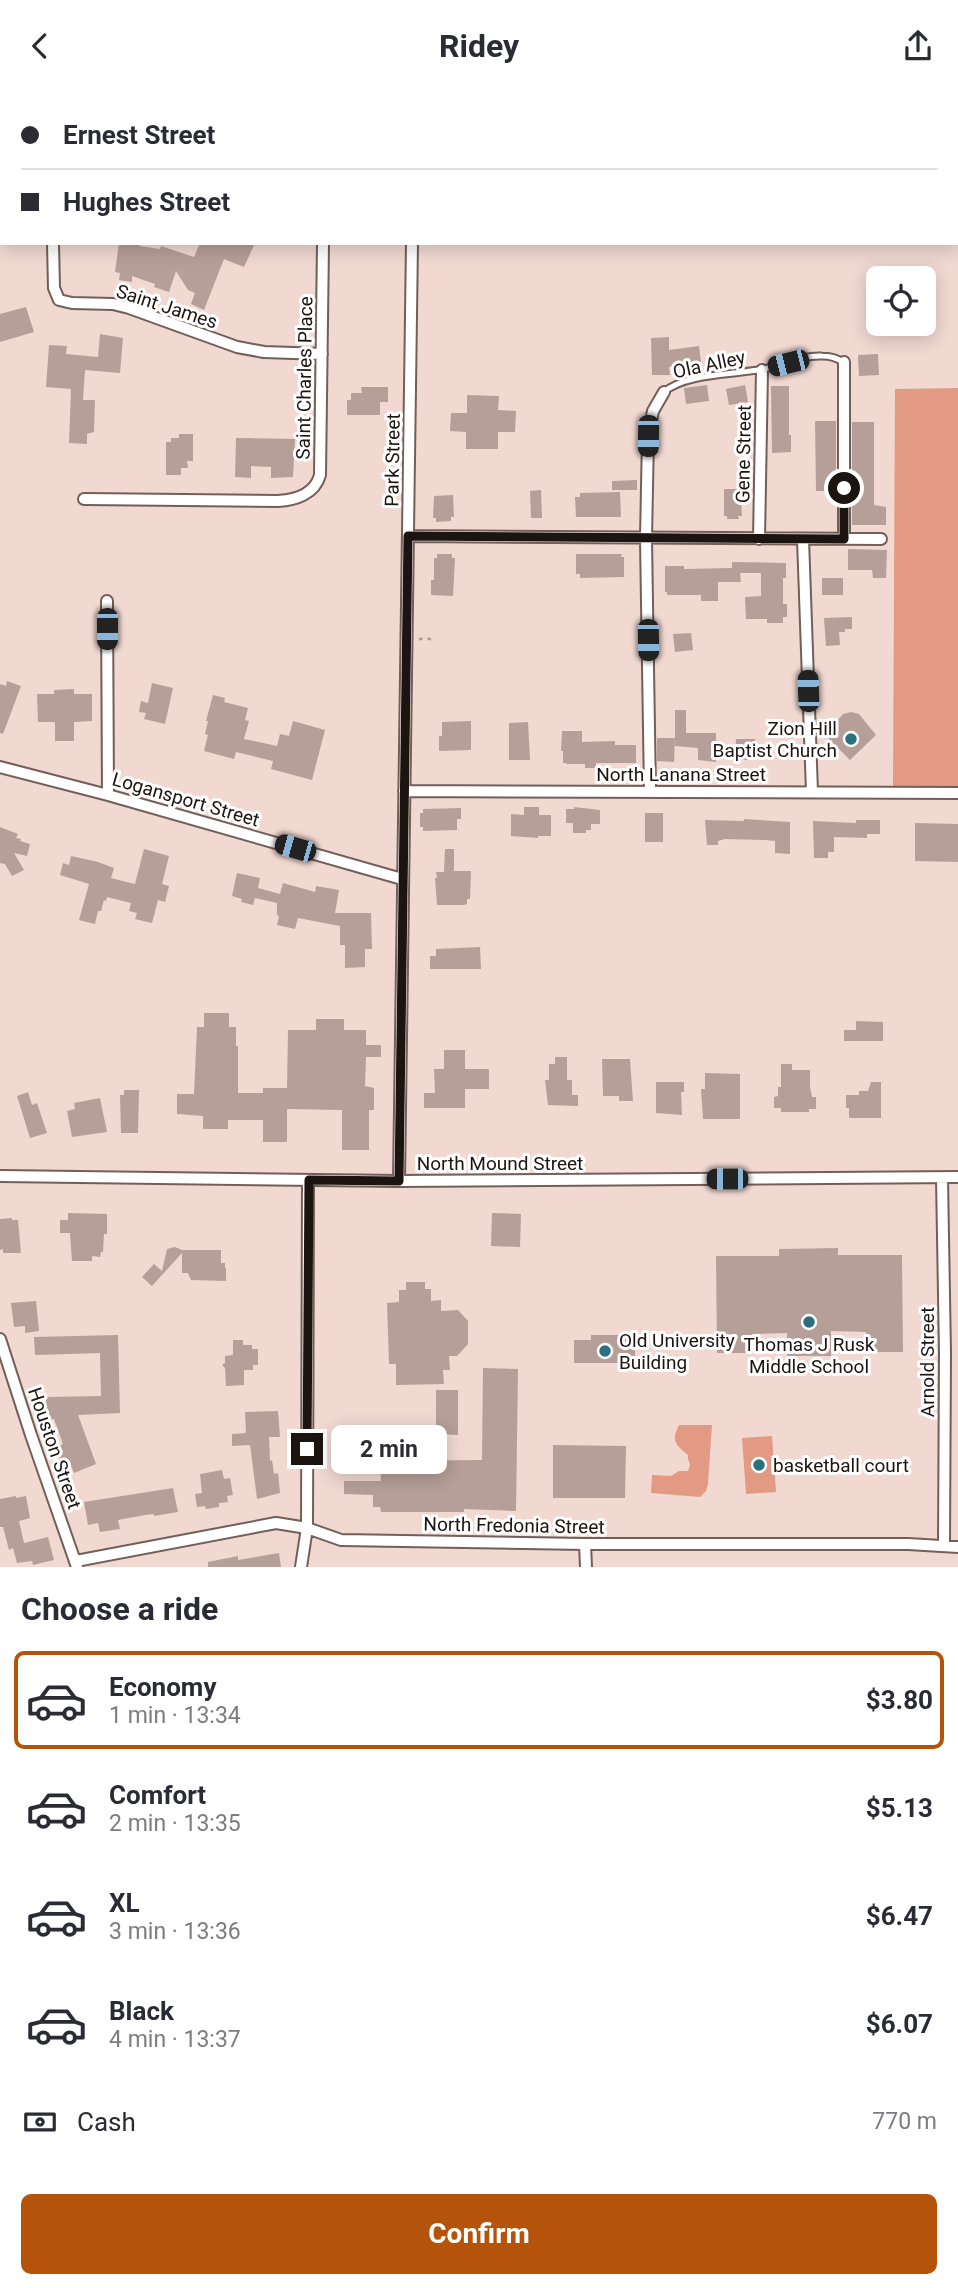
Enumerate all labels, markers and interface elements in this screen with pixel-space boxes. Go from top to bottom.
icon: back [21,27,59,65]
text: Ridey [439,27,519,65]
icon: share [899,27,937,65]
text: Ernest Street [63,120,215,150]
text: Hughes Street [63,187,230,217]
map controls [866,266,936,336]
button: locate [866,266,936,336]
street label: Saint James [113,279,220,334]
street label: Saint Charles Place [292,296,317,460]
street label: Ola Alley [671,346,747,383]
car [766,348,811,378]
street label: Gene Street [731,405,756,503]
street label: Park Street [380,413,405,507]
car [638,415,659,457]
route start [828,472,860,504]
car [97,608,118,650]
car [638,619,659,661]
car [797,670,820,712]
place label: Zion Hill Baptist Church [713,717,837,762]
marker: Zion Hill Baptist Church [843,731,859,747]
street label: North Lanana Street [596,763,766,786]
street label: Logansport Street [110,767,262,831]
car [272,832,319,864]
street label: North Mound Street [417,1152,583,1175]
car [707,1169,749,1190]
street label: Arnold Street [916,1307,939,1417]
marker: Thomas J Rusk Middle School [801,1314,817,1330]
place label: Old University Building [619,1329,735,1374]
place label: Thomas J Rusk Middle School [744,1333,875,1378]
marker: Old University Building [597,1343,613,1359]
street label: Houston Street [23,1384,86,1512]
callout: 2 min [332,1425,447,1473]
route end [291,1433,323,1465]
text: 2 min [360,1436,418,1463]
place label: basketball court [773,1454,909,1477]
marker: basketball court [751,1457,767,1473]
street label: North Fredonia Street [423,1512,605,1539]
text: Choose a ride [21,1590,218,1628]
icon: car [25,1669,88,1732]
text: Economy [109,1672,216,1702]
text: $3.80 [866,1685,933,1715]
text: 1 min · 13:34 [109,1702,241,1729]
icon: car [25,1777,88,1840]
text: Comfort [109,1780,206,1810]
text: $5.13 [866,1793,933,1823]
text: 2 min · 13:35 [109,1810,241,1837]
icon: car [25,1885,88,1948]
text: XL [109,1888,140,1918]
text: $6.47 [866,1901,933,1931]
text: 3 min · 13:36 [109,1918,241,1945]
icon: car [25,1993,88,2056]
text: Black [109,1996,174,2026]
text: $6.07 [866,2009,933,2039]
text: 4 min · 13:37 [109,2026,241,2053]
icon: cash [21,2103,59,2141]
text: Cash [77,2107,136,2137]
text: 770 m [872,2108,937,2135]
button: Confirm [21,2194,937,2274]

